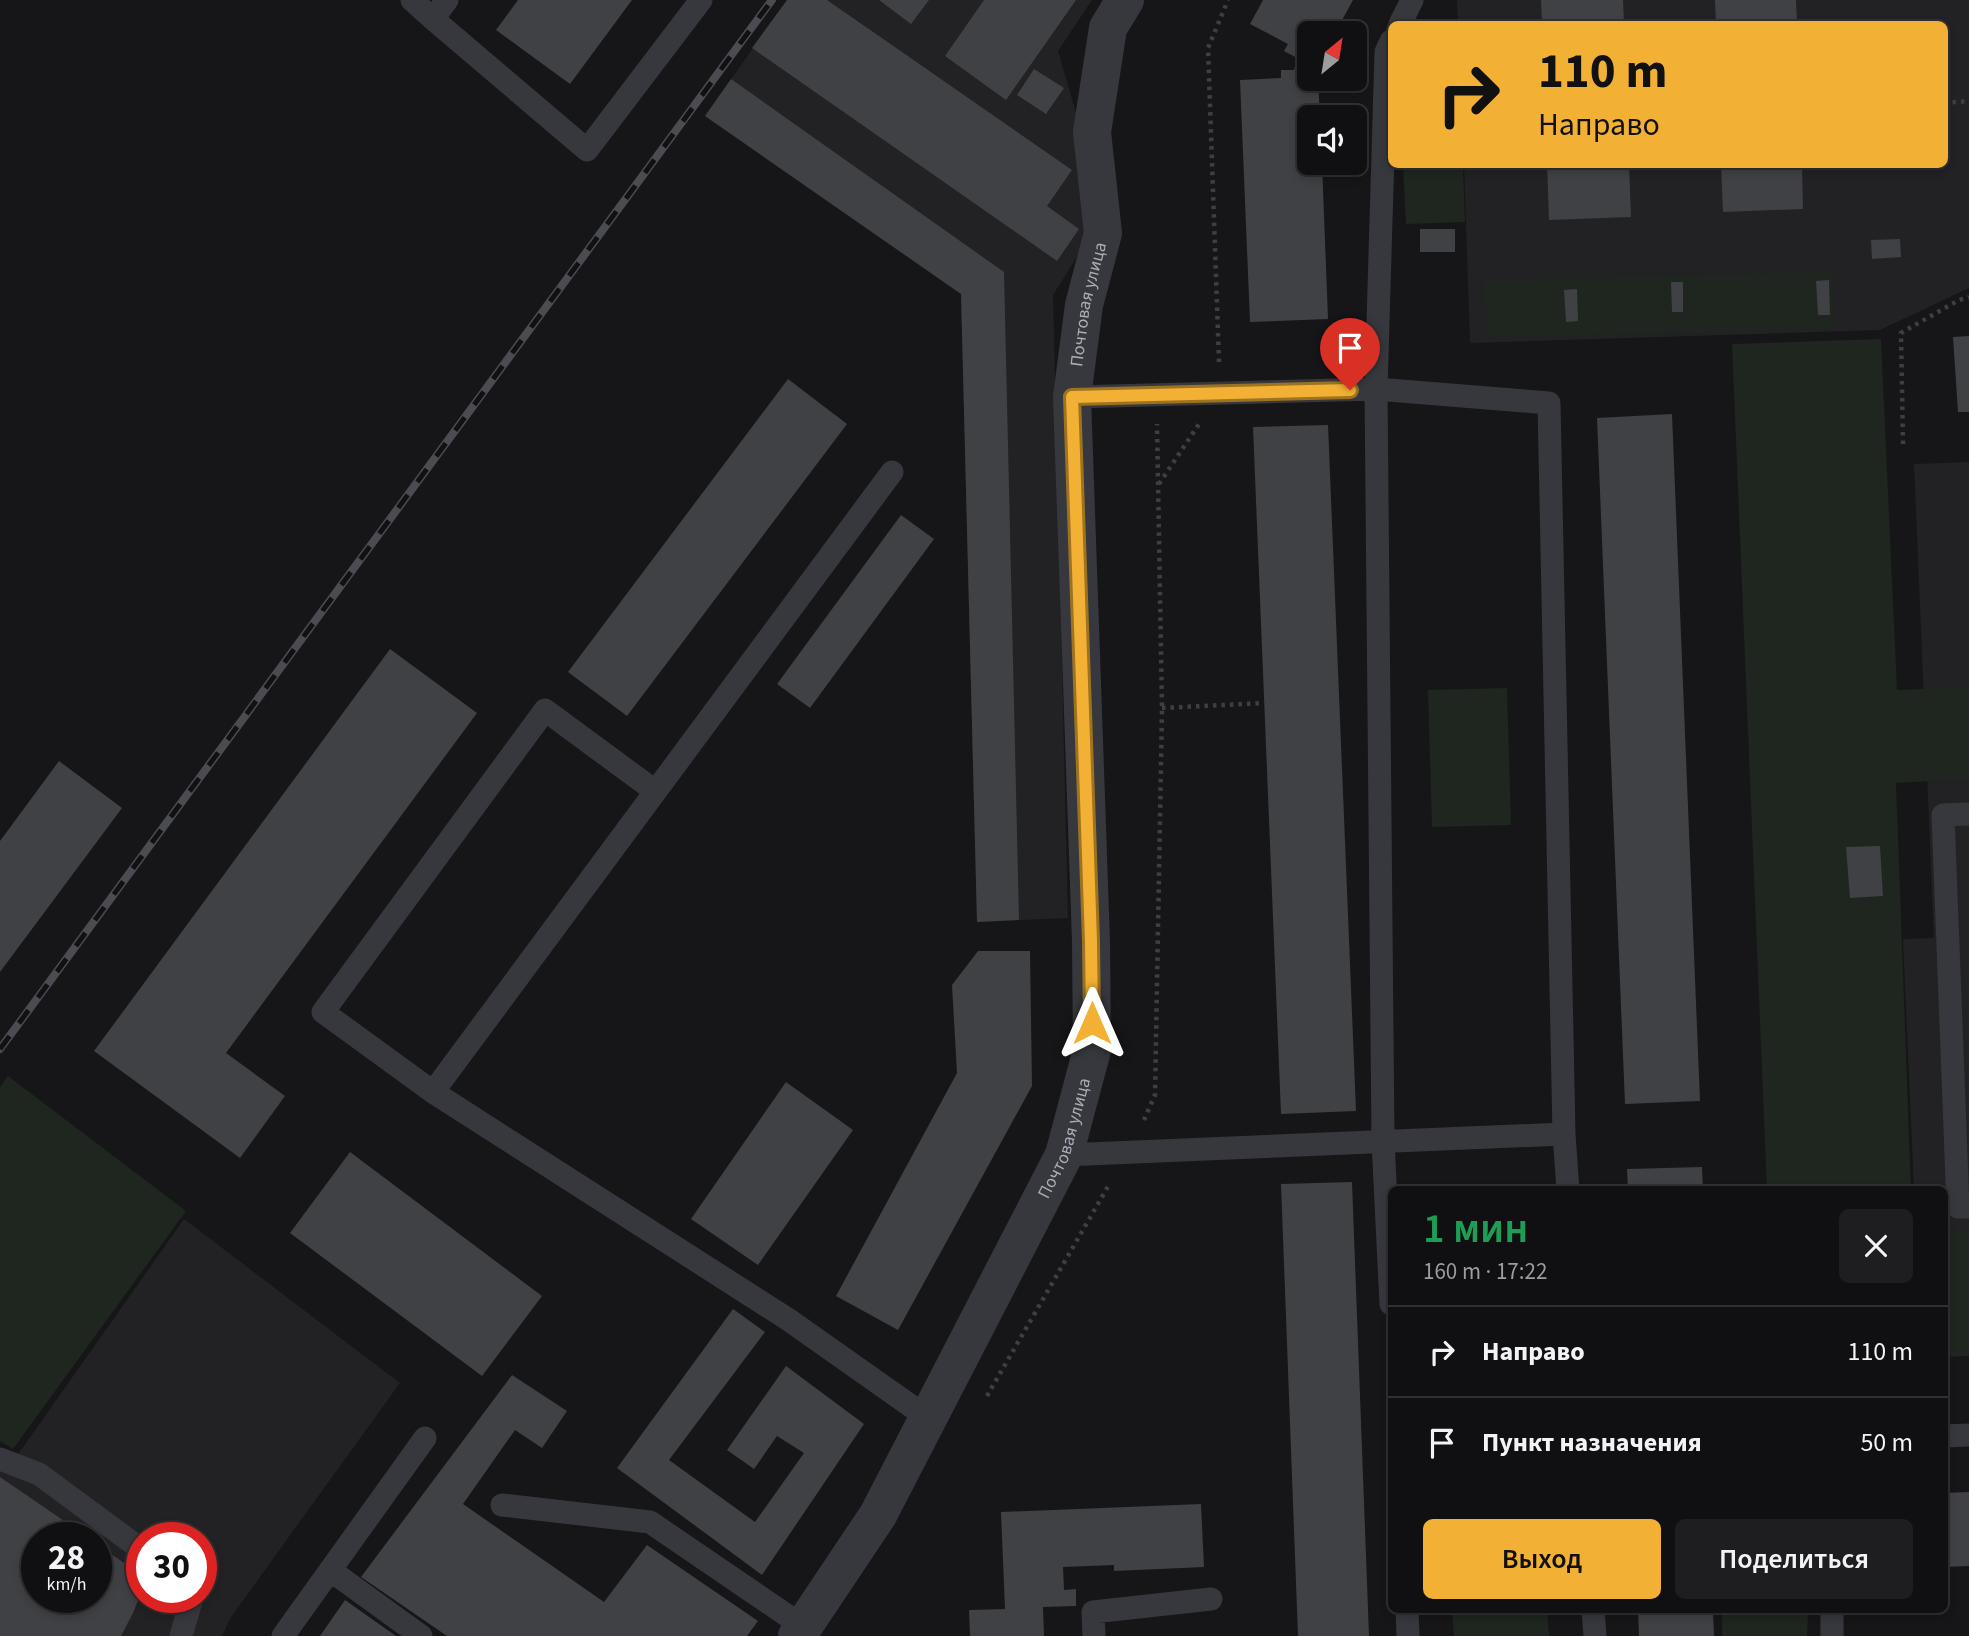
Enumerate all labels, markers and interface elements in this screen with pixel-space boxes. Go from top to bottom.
north arrow [1297,21,1367,91]
map controls [1297,21,1367,175]
text: 110 m [1538,37,1667,107]
icon: right [1423,49,1514,140]
text: Направо [1538,102,1660,148]
button: sound [1297,105,1367,175]
street label: Почтовая улица [1064,239,1113,368]
pin [1320,318,1380,390]
icon: arrive [1331,329,1369,367]
position arrow [1055,986,1129,1060]
street label: Почтовая улица [1031,1075,1097,1203]
text: 1 мин [1423,1199,1528,1259]
button: close [1839,1209,1913,1283]
text: 160 m · 17:22 [1423,1255,1547,1288]
icon: right [1423,1333,1461,1371]
text: Направо [1482,1333,1585,1370]
text: 110 m [1847,1333,1913,1370]
icon: arrive [1423,1424,1461,1462]
text: Пункт назначения [1482,1424,1702,1461]
text: 50 m [1860,1424,1913,1461]
button: Выход [1423,1519,1661,1599]
button: Поделиться [1675,1519,1913,1599]
speed limit sign: 30 [126,1522,217,1613]
text: 28 [48,1533,85,1583]
text: km/h [47,1572,86,1597]

